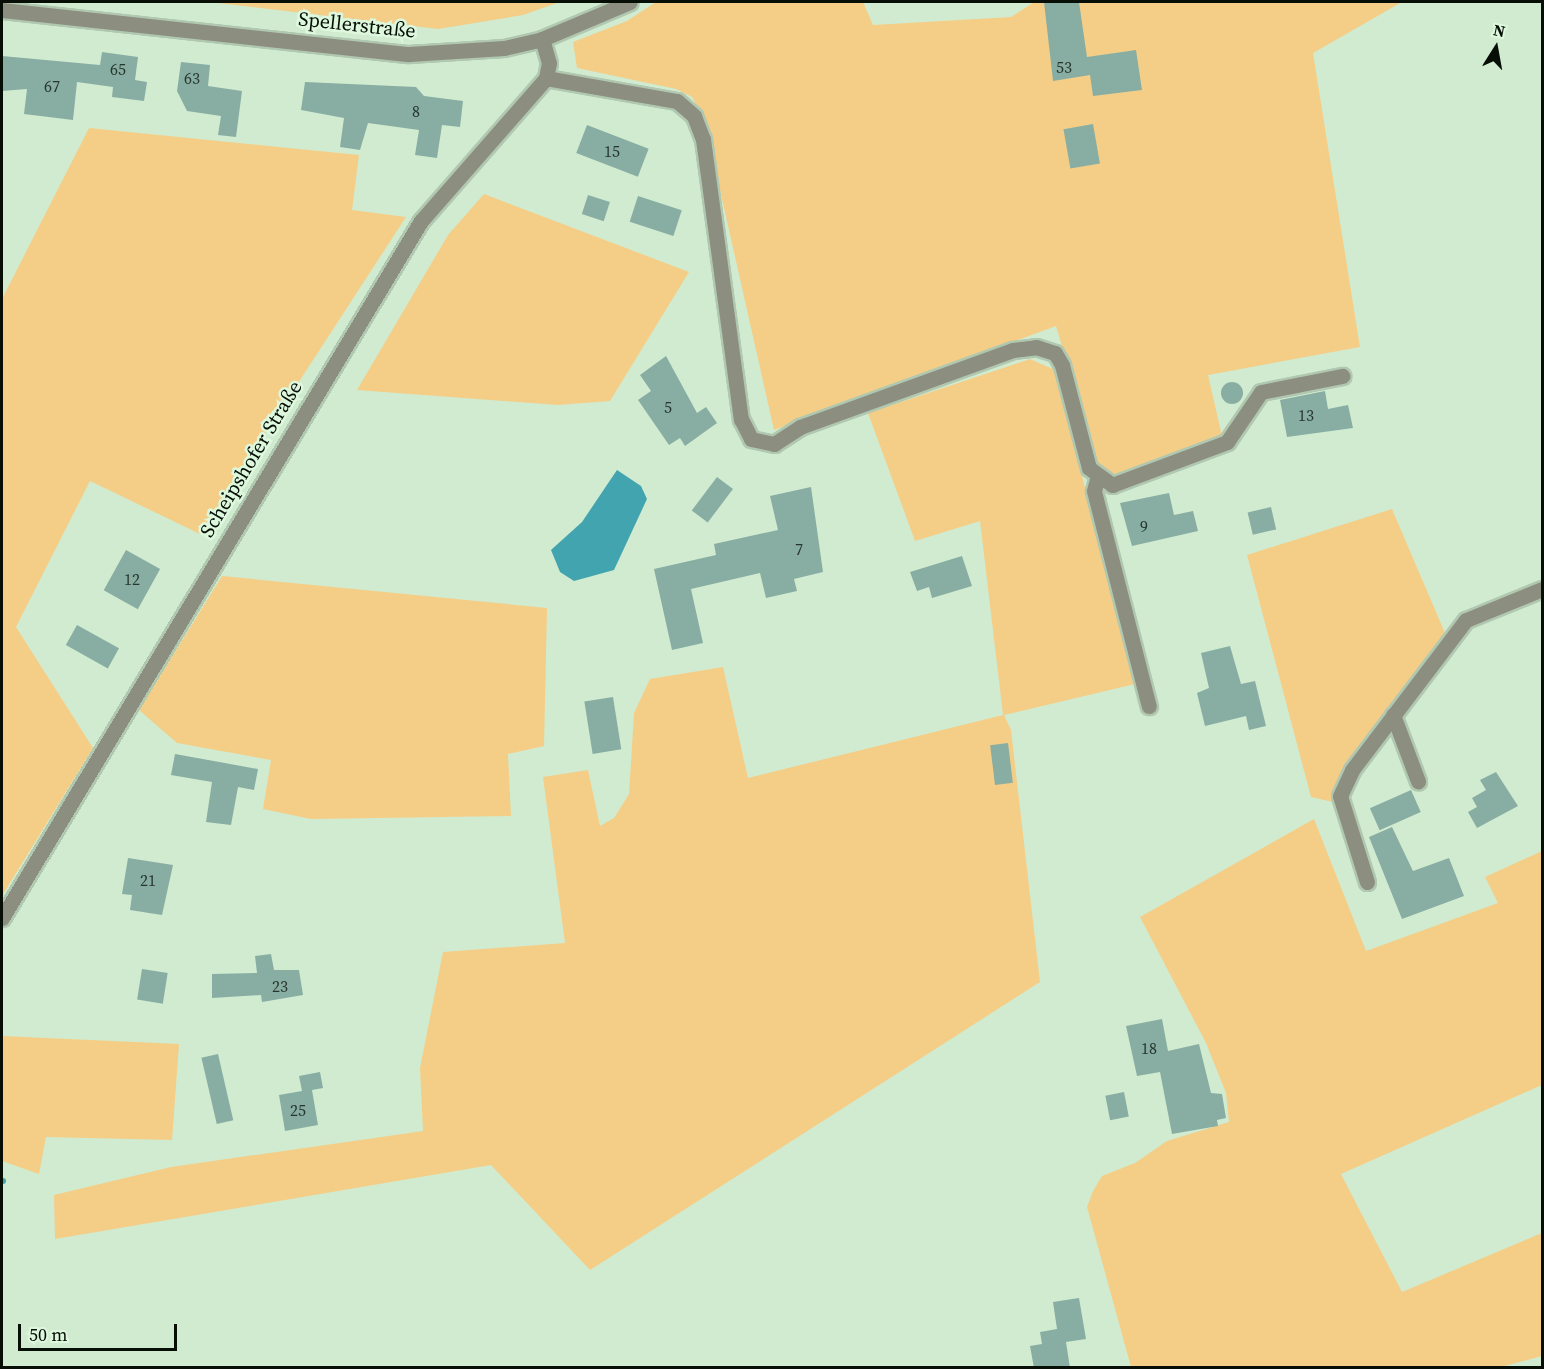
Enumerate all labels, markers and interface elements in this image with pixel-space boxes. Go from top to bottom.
street label: Spellerstraße [297,7,417,43]
north arrow [1466,18,1526,78]
text: N [1492,18,1507,42]
house number: 53 [1056,57,1072,77]
house number: 65 [110,59,126,79]
house number: 63 [184,68,200,88]
house number: 67 [44,76,60,96]
house number: 8 [412,101,420,121]
house number: 15 [604,141,620,161]
street label: Scheipshofer Straße [195,377,307,541]
house number: 5 [664,397,672,417]
house number: 13 [1298,405,1314,425]
house number: 9 [1140,516,1148,536]
house number: 7 [795,539,803,559]
house number: 12 [124,569,140,589]
house number: 21 [140,870,156,890]
house number: 23 [272,976,288,996]
house number: 18 [1141,1038,1157,1058]
house number: 25 [290,1100,306,1120]
scale bar [21,1312,180,1350]
text: 50 m [29,1322,67,1347]

